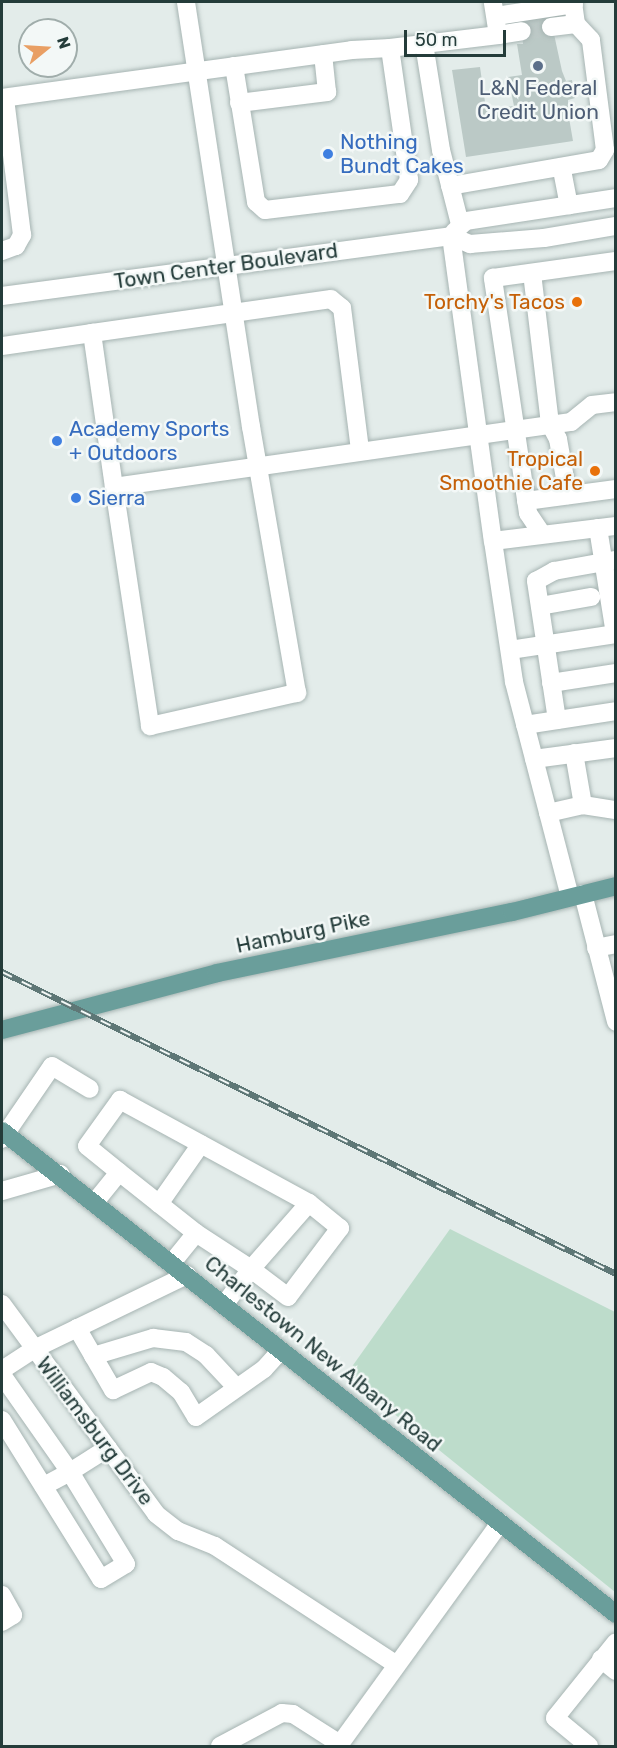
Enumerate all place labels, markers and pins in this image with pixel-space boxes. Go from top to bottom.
marker: L&N Federal Credit Union [531,59,545,73]
place label: L&N Federal Credit Union [477,75,599,125]
place label: Nothing Bundt Cakes [340,129,464,179]
marker: Nothing Bundt Cakes [321,147,335,161]
place label: Torchy's Tacos [423,289,565,315]
marker: Torchy's Tacos [570,295,584,309]
place label: Academy Sports + Outdoors [69,416,230,466]
marker: Academy Sports + Outdoors [50,434,64,448]
place label: Tropical Smoothie Cafe [439,446,583,496]
marker: Tropical Smoothie Cafe [588,464,602,478]
place label: Sierra [88,485,145,511]
marker: Sierra [69,491,83,505]

